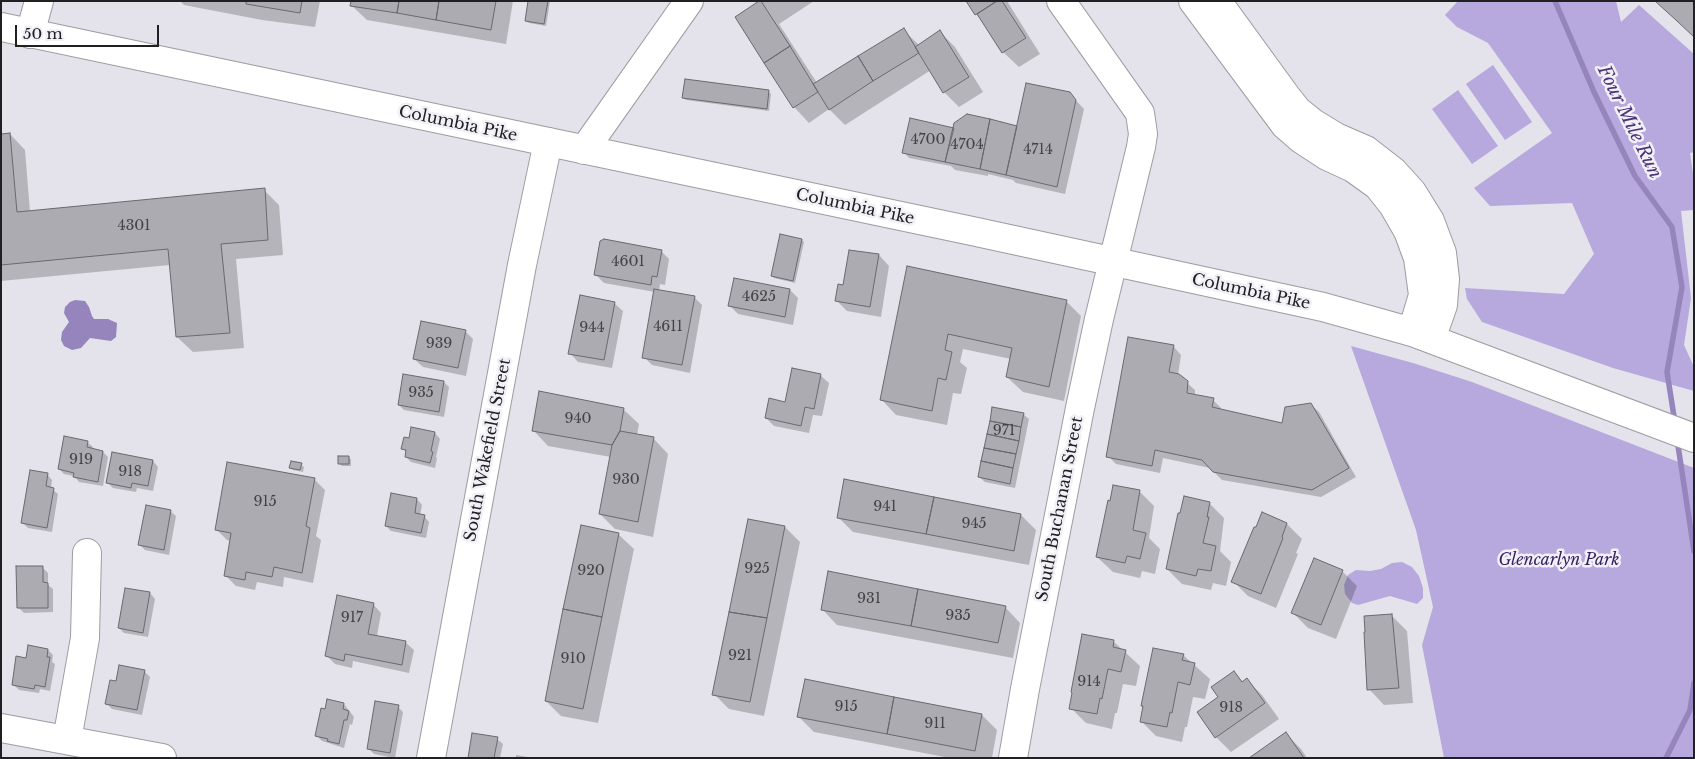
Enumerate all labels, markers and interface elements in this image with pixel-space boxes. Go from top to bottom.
scale bar [18,15,161,47]
text: 50 m [23,24,63,43]
water label: Four Mile Run [1592,62,1666,182]
street label: Columbia Pike [397,102,519,146]
house number: 4700 [910,132,946,148]
house number: 4704 [950,137,984,153]
house number: 4714 [1023,142,1053,158]
street label: Columbia Pike [794,185,916,229]
house number: 4301 [117,218,151,234]
house number: 4601 [611,254,645,270]
street label: Columbia Pike [1190,270,1312,314]
house number: 4625 [742,289,776,305]
house number: 4611 [653,319,683,335]
house number: 944 [579,320,605,336]
house number: 939 [426,336,452,352]
street label: South Wakefield Street [461,357,515,543]
house number: 935 [408,385,434,401]
house number: 940 [564,411,592,427]
street label: South Buchanan Street [1033,415,1087,603]
house number: 971 [993,423,1015,439]
house number: 919 [69,452,93,468]
house number: 918 [118,464,142,480]
house number: 930 [612,472,640,488]
house number: 915 [253,494,277,510]
house number: 941 [873,499,897,515]
house number: 945 [961,516,987,532]
park label: Glencarlyn Park [1498,550,1620,570]
house number: 925 [744,561,770,577]
house number: 920 [577,563,605,579]
house number: 931 [857,591,881,607]
house number: 935 [945,608,971,624]
house number: 917 [341,610,363,626]
house number: 921 [728,648,752,664]
house number: 910 [560,651,586,667]
house number: 914 [1077,674,1101,690]
house number: 915 [834,699,858,715]
house number: 918 [1219,700,1243,716]
house number: 911 [924,716,946,732]

